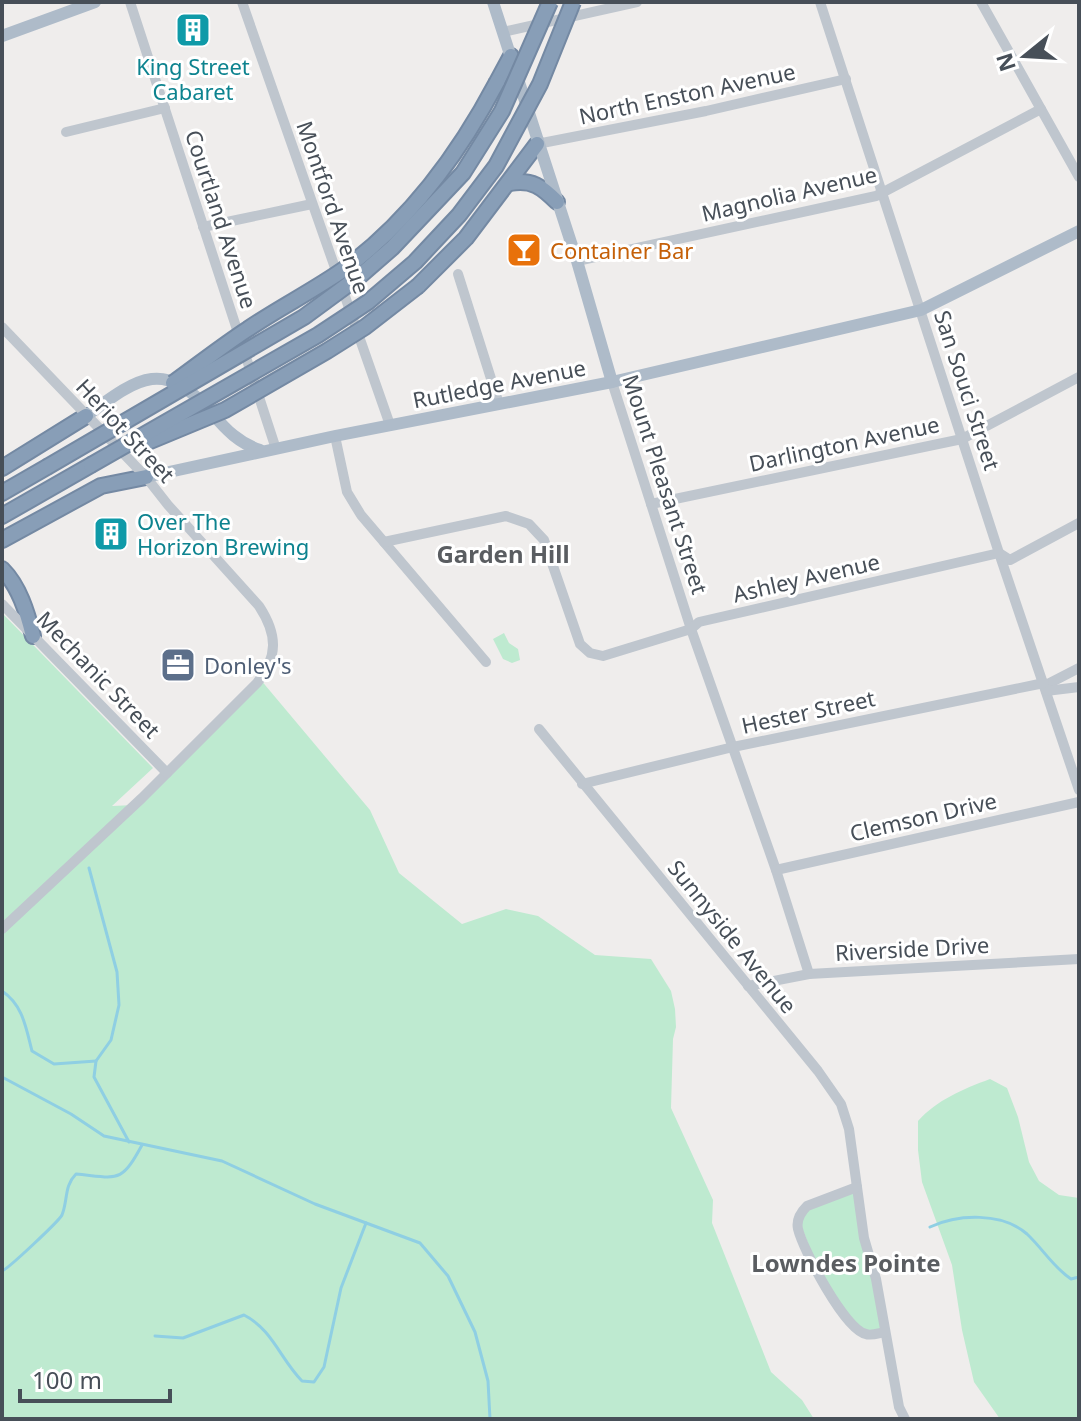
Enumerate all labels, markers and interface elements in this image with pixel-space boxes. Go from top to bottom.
building icon: King Street Cabaret [174,11,212,49]
north arrow [985,16,1065,96]
text: N [988,49,1022,76]
place label: King Street Cabaret [136,51,250,106]
street label: North Enston Avenue [576,55,798,131]
street label: Montford Avenue [290,117,378,297]
street label: Courtland Avenue [179,126,265,312]
street label: Magnolia Avenue [698,158,880,228]
bar icon: Container Bar [505,231,543,269]
place label: Container Bar [550,235,693,265]
street label: San Souci Street [928,306,1008,474]
street label: Rutledge Avenue [410,352,588,414]
street label: Mount Pleasant Street [616,370,716,598]
street label: Heriot Street [70,372,182,488]
street label: Darlington Avenue [746,408,942,478]
place label: Over The Horizon Brewing [137,506,309,561]
building icon: Over The Horizon Brewing [92,515,130,553]
district label: Garden Hill [436,537,570,570]
street label: Ashley Avenue [730,546,882,608]
street label: Mechanic Street [31,604,167,744]
office icon: Donley's [159,646,197,684]
place label: Donley's [204,650,292,680]
street label: Hester Street [738,682,878,740]
street label: Clemson Drive [846,784,1000,848]
street label: Sunnyside Avenue [662,853,804,1019]
street label: Riverside Drive [834,929,990,967]
district label: Lowndes Pointe [751,1246,941,1279]
scale bar [20,1353,170,1403]
text: 100 m [32,1363,102,1396]

